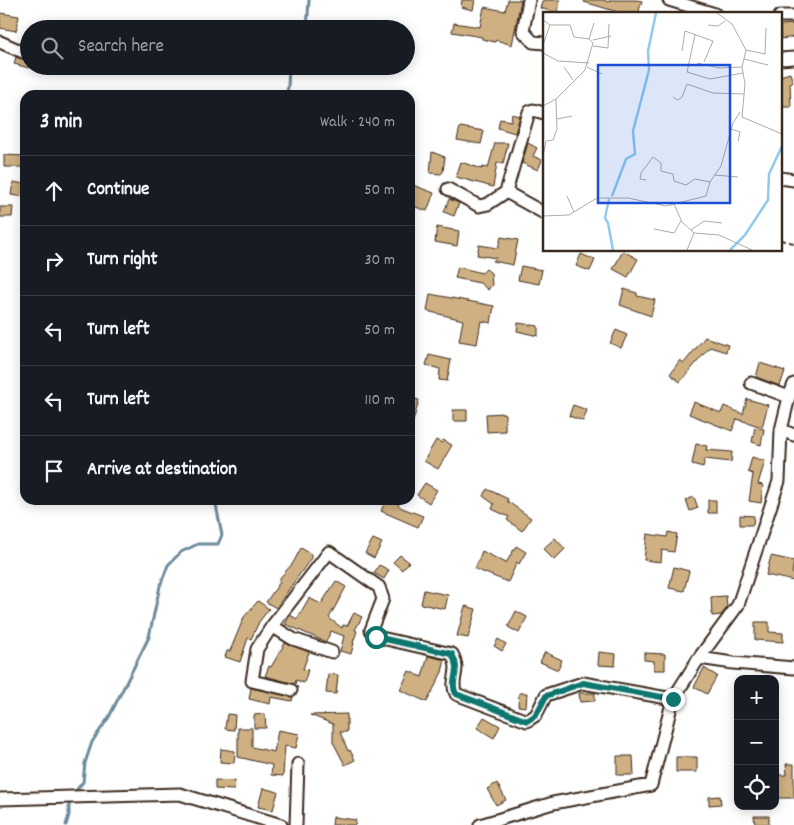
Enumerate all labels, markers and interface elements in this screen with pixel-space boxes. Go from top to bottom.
inset map [543,12,782,251]
search box [20,20,415,75]
icon: search [38,34,66,62]
text: Search here [78,34,164,61]
text: 3 min [40,108,82,138]
text: Walk · 240 m [320,111,395,134]
icon: ahead [40,177,68,205]
text: Continue [87,177,149,204]
text: 50 m [364,179,395,202]
icon: right [40,247,68,275]
text: Turn right [87,247,158,274]
text: 30 m [365,249,395,272]
icon: left [40,317,68,345]
text: Turn left [87,317,150,344]
text: 50 m [364,319,395,342]
icon: left [40,387,68,415]
text: Turn left [87,387,150,414]
text: 110 m [365,389,395,412]
icon: arrive [40,457,68,485]
text: Arrive at destination [87,457,237,484]
route start [365,626,388,649]
map controls [734,675,779,810]
button: + [734,675,779,720]
route end [662,688,685,711]
button: − [734,720,779,765]
button: locate [734,765,779,810]

